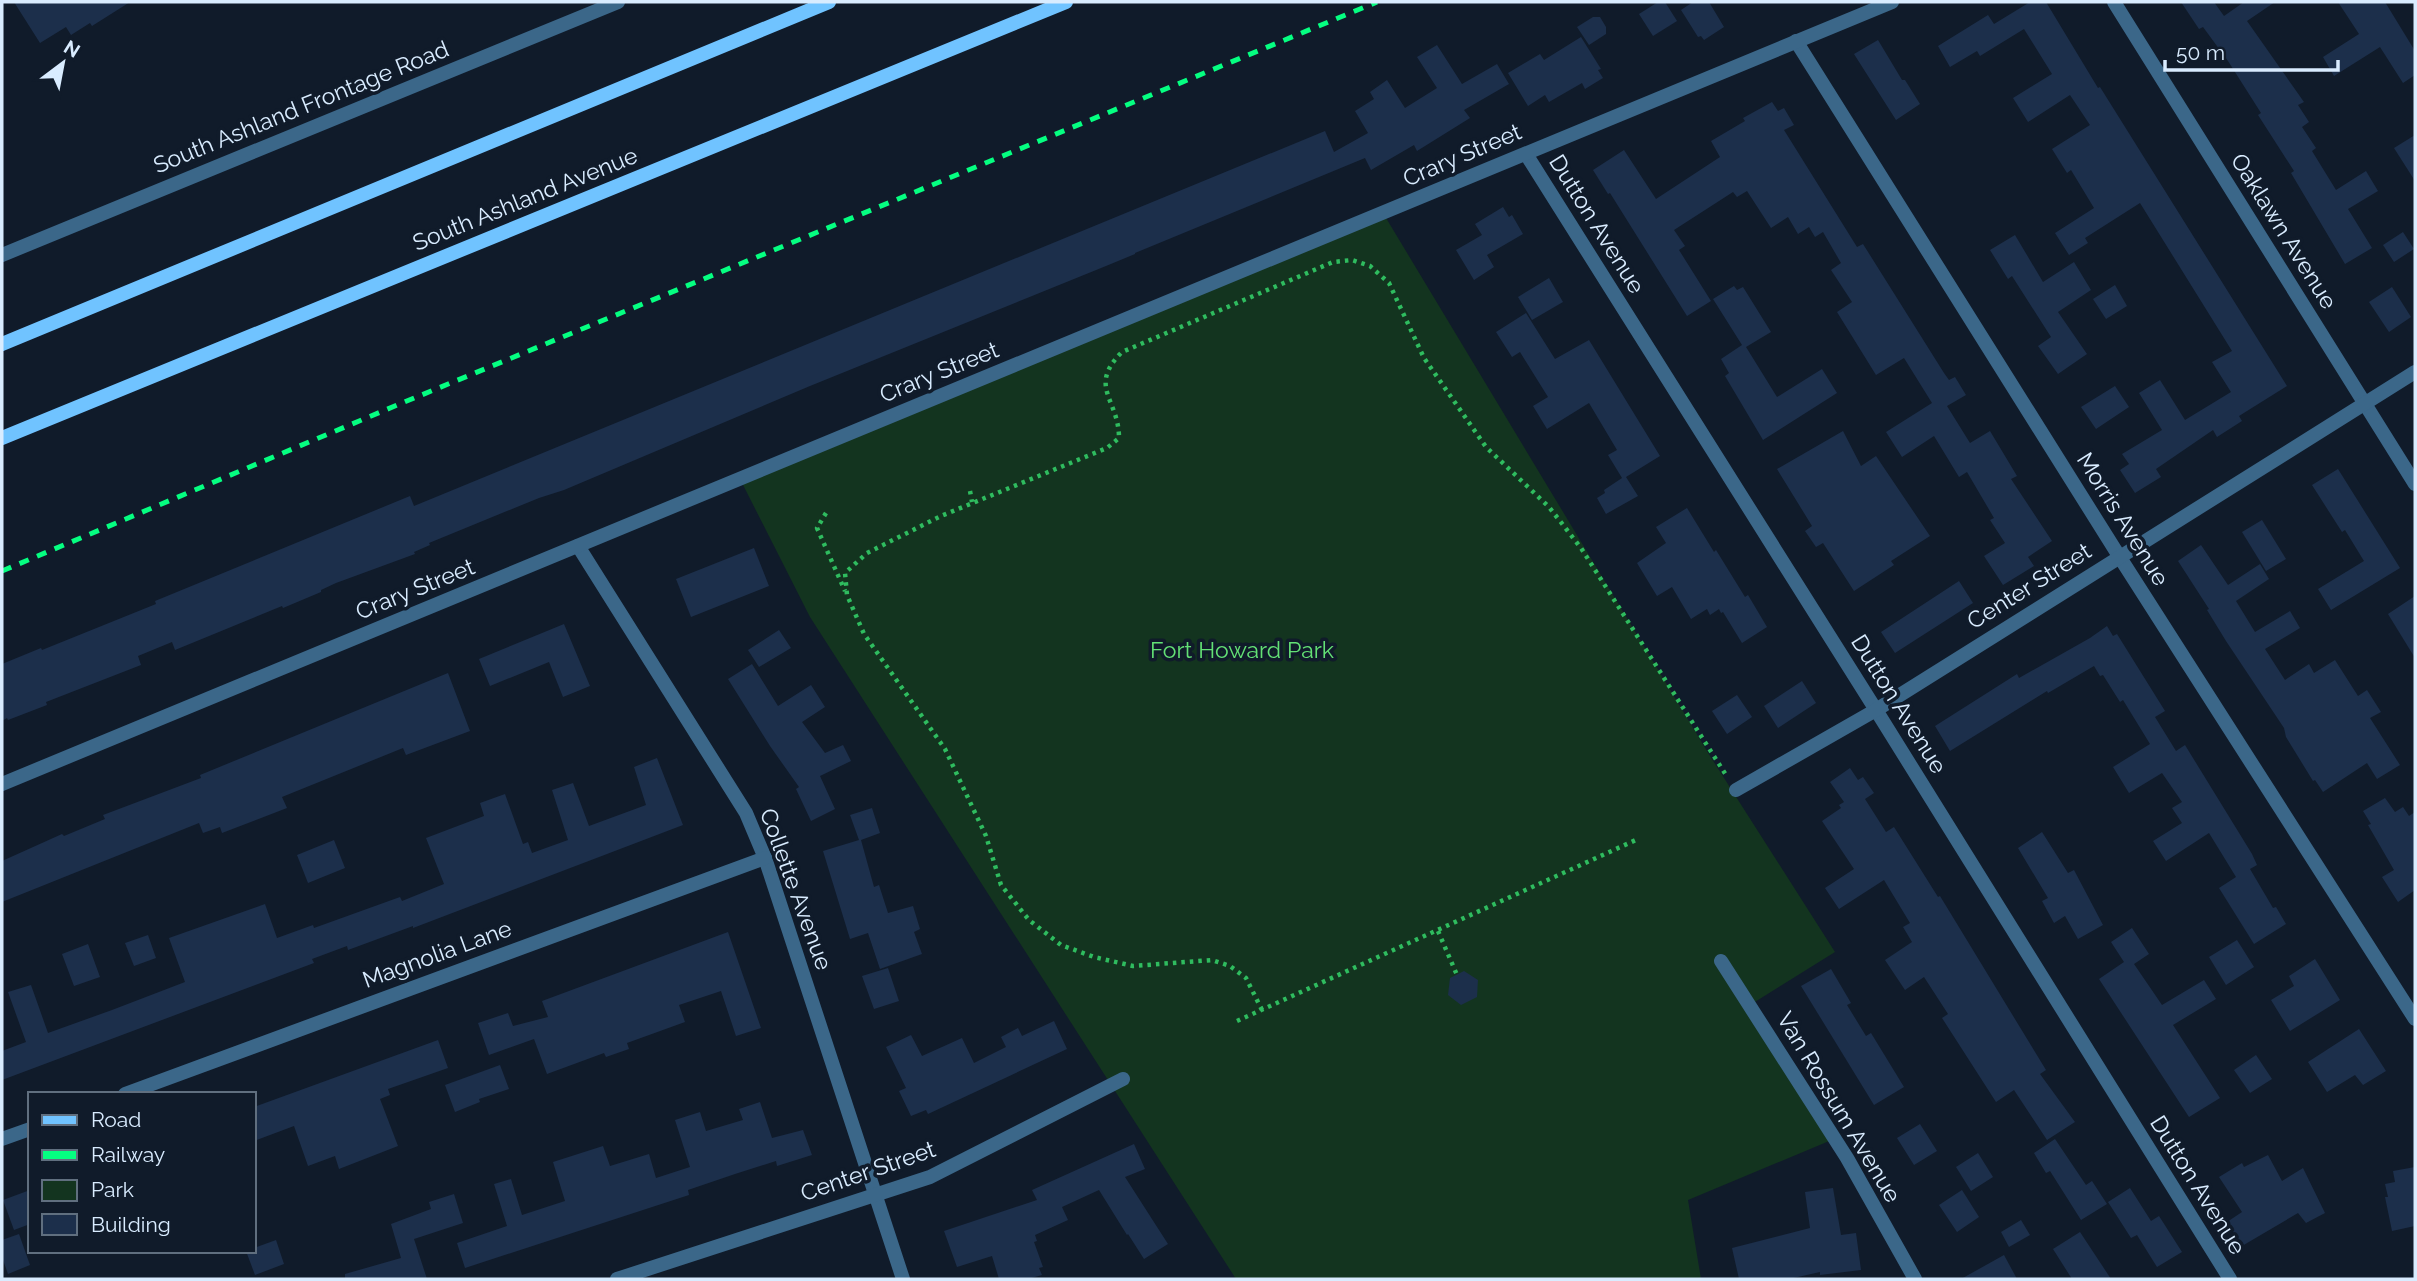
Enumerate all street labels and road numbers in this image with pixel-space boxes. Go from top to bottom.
street label: South Ashland Frontage Road [149,35,452,178]
street label: Crary Street [1399,117,1525,192]
street label: South Ashland Avenue [409,141,641,256]
street label: Oaklawn Avenue [2226,148,2343,313]
street label: Dutton Avenue [1544,149,1651,298]
street label: Crary Street [875,335,1003,408]
street label: Morris Avenue [2072,447,2175,590]
street label: Center Street [1962,537,2096,634]
street label: Crary Street [351,552,479,625]
street label: Dutton Avenue [1846,629,1953,778]
street label: Collette Avenue [755,804,838,973]
street label: Magnolia Lane [359,914,515,993]
street label: Van Rossum Avenue [1772,1007,1907,1207]
street label: Dutton Avenue [2145,1110,2252,1259]
street label: Center Street [797,1135,939,1206]

